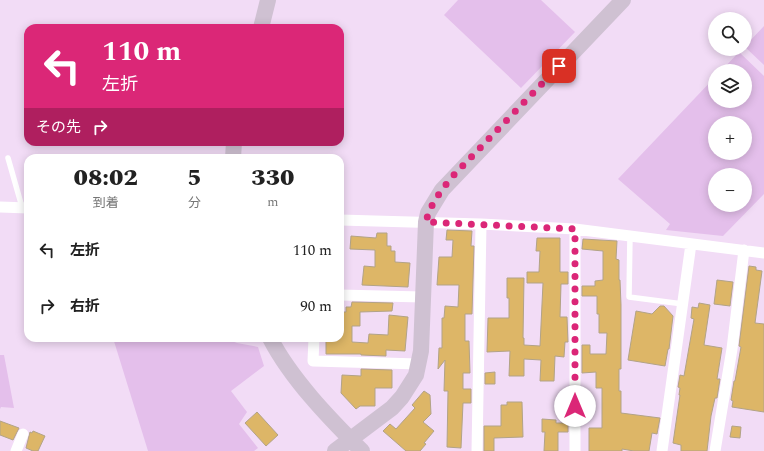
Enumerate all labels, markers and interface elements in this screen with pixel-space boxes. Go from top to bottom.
map controls [708,12,752,212]
button: search [708,12,752,56]
text: 110 m [102,30,181,73]
icon: left [36,40,88,92]
pin [542,49,576,83]
icon: arrive [548,55,570,77]
button: layers [708,64,752,108]
text: 左折 [102,71,138,98]
text: その先 [36,116,81,139]
icon: right [89,116,111,138]
button: + [708,116,752,160]
text: 08:02 [74,160,138,196]
text: 5 [187,160,202,196]
text: 330 [251,160,294,196]
button: − [708,168,752,212]
text: m [267,192,278,212]
text: 到着 [93,193,119,213]
text: 分 [188,193,201,213]
icon: left [36,239,58,261]
text: 左折 [70,239,100,262]
text: 110 m [293,239,332,262]
icon: right [36,295,58,317]
text: 右折 [70,295,100,318]
text: 90 m [300,295,332,318]
position arrow [554,385,596,427]

